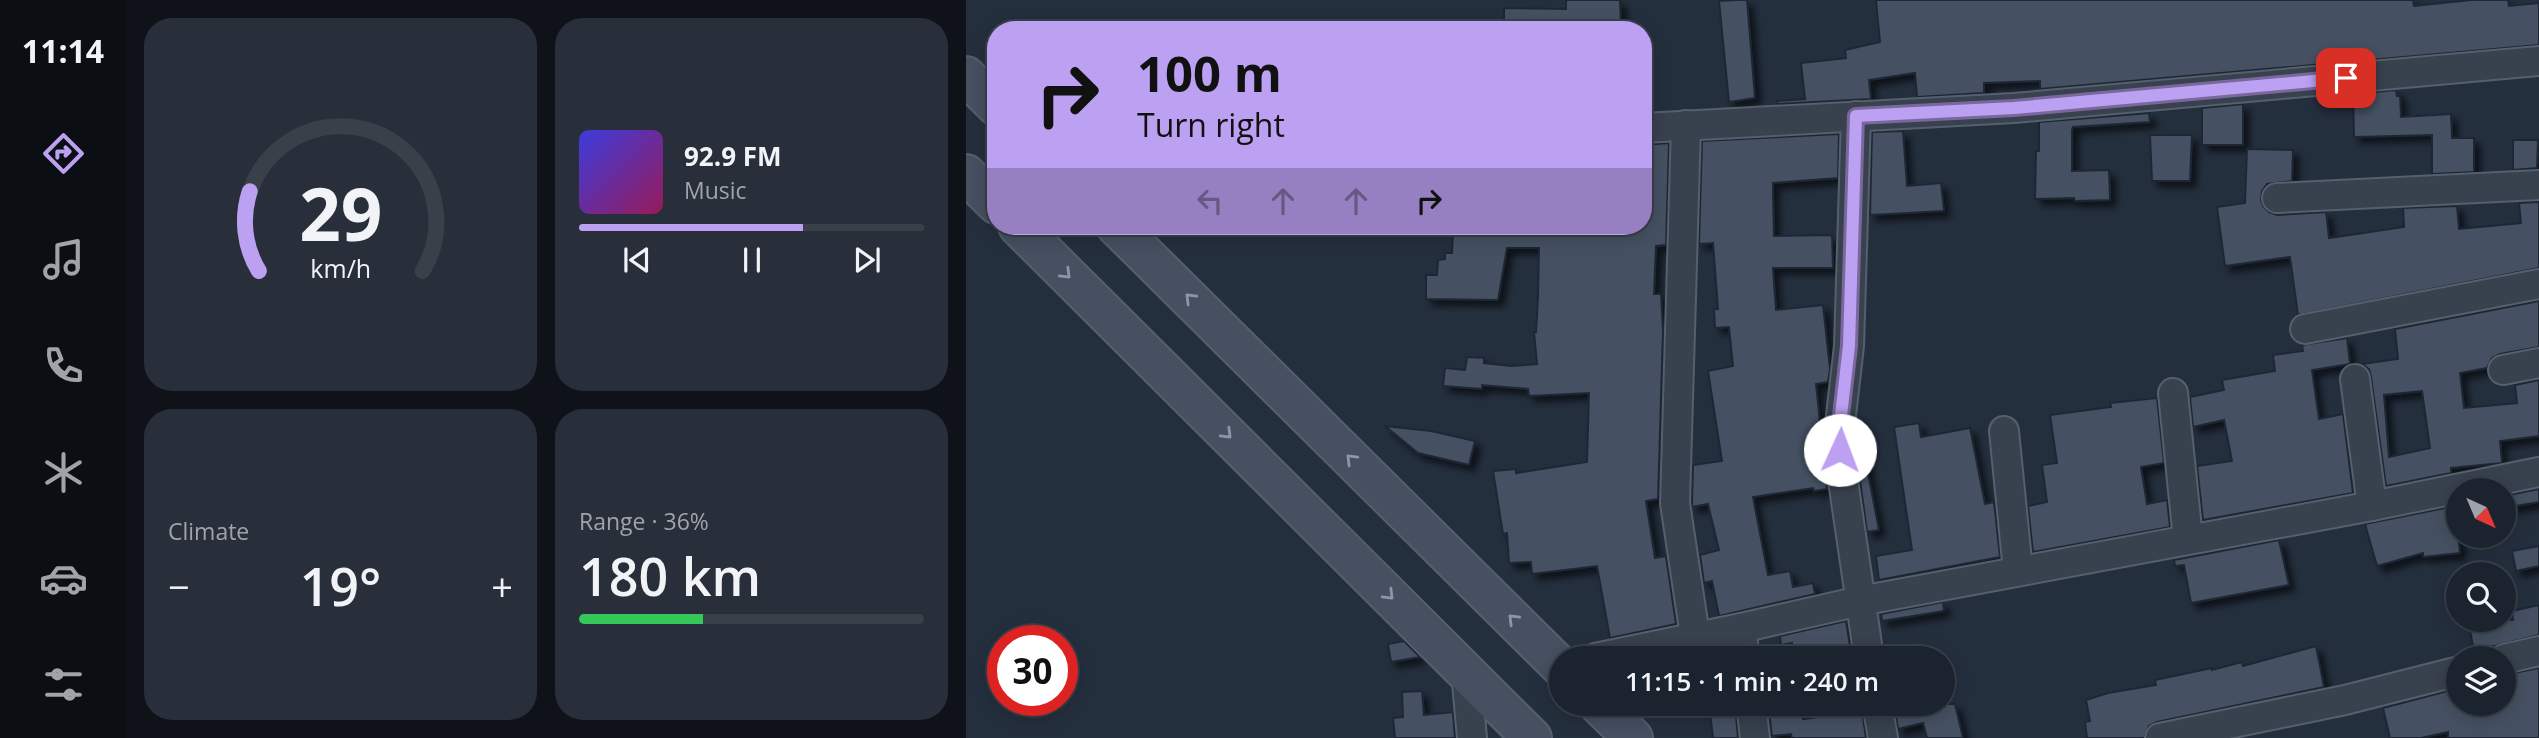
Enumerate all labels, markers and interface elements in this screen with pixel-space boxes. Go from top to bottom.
text: 11:14 [22,29,104,72]
text: 100 m [1137,40,1282,106]
pin [2316,48,2376,108]
icon: right [1022,49,1113,140]
icon: arrive [2327,59,2365,97]
text: Turn right [1137,103,1285,146]
icon: directions [39,129,88,178]
text: 92.9 FM [684,138,782,174]
text: 29 [299,163,382,262]
text: Music [684,174,747,206]
icon: left [1191,182,1229,220]
icon: ahead [1264,182,1302,220]
icon: ahead [1337,182,1375,220]
icon: right [1410,182,1448,220]
icon: music [39,235,88,284]
icon: previous [618,241,656,279]
icon: pause [733,241,771,279]
icon: next [848,241,886,279]
text: km/h [310,251,371,285]
one-way arrow [1058,266,1070,278]
one-way arrow [1185,294,1198,307]
icon: phone [39,341,88,390]
position arrow [1803,413,1877,487]
one-way arrow [1219,426,1232,439]
icon: climate [39,448,88,497]
one-way arrow [1346,454,1359,467]
north arrow [2446,478,2516,548]
map controls [2446,478,2516,716]
text: Range · 36% [579,505,709,537]
text: Climate [168,515,249,547]
text: 180 km [579,540,761,611]
text: 19° [300,550,381,621]
icon: car [39,554,88,603]
text: − [168,560,190,612]
text: + [491,560,513,612]
button: search [2446,562,2516,632]
one-way arrow [1380,587,1393,600]
one-way arrow [1508,614,1521,627]
speed limit sign: 30 [987,625,1078,716]
button: layers [2446,646,2516,716]
icon: filters [39,660,88,709]
text: 11:15 · 1 min · 240 m [1625,663,1879,699]

